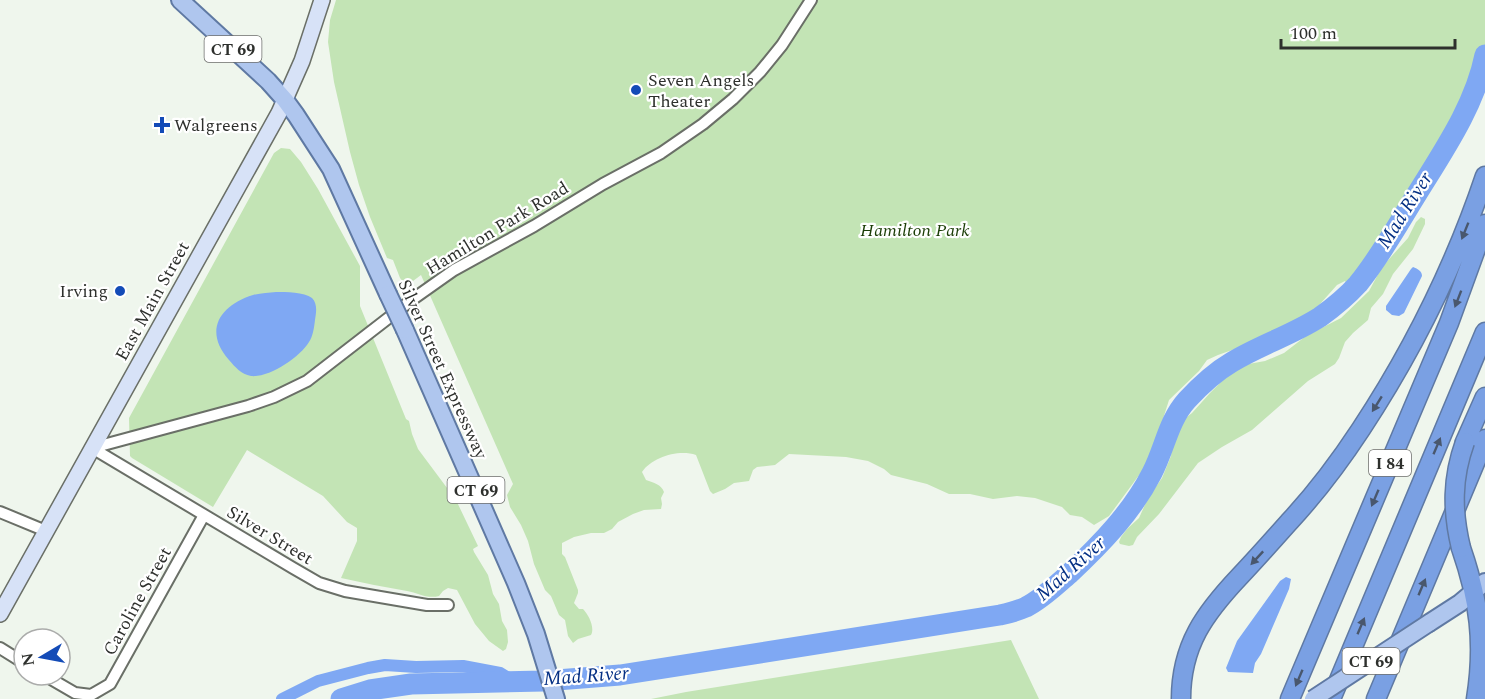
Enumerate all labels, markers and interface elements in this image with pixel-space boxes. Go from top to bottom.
scale bar [1281,12,1455,50]
text: 100 m [1290,20,1337,47]
road number: CT 69 [204,36,262,62]
place label: Seven Angels Theater [648,67,754,115]
marker: Seven Angels Theater [629,83,643,97]
place label: Walgreens [174,112,258,139]
marker: Walgreens [155,118,169,132]
water label: Mad River [1369,165,1441,255]
street label: Hamilton Park Road [420,175,574,282]
park label: Hamilton Park [860,217,970,244]
one-way arrow [1460,222,1470,240]
street label: East Main Street [108,237,196,366]
street label: Silver Street Expressway [391,275,495,465]
place label: Irving [59,278,108,305]
marker: Irving [113,284,127,298]
one-way arrow [1453,290,1462,308]
one-way arrow [1371,396,1382,413]
one-way arrow [1433,437,1442,455]
road number: I 84 [1369,450,1411,476]
road number: CT 69 [448,477,504,503]
one-way arrow [1370,490,1380,508]
street label: Silver Street [221,499,318,572]
water label: Mad River [1029,528,1113,609]
street label: Caroline Street [96,542,178,661]
one-way arrow [1250,550,1264,565]
one-way arrow [1417,577,1427,595]
one-way arrow [1356,616,1366,634]
north arrow [12,627,72,687]
road number: CT 69 [1342,648,1400,674]
text: N [15,651,41,668]
water label: Mad River [542,658,631,694]
one-way arrow [1294,670,1304,688]

